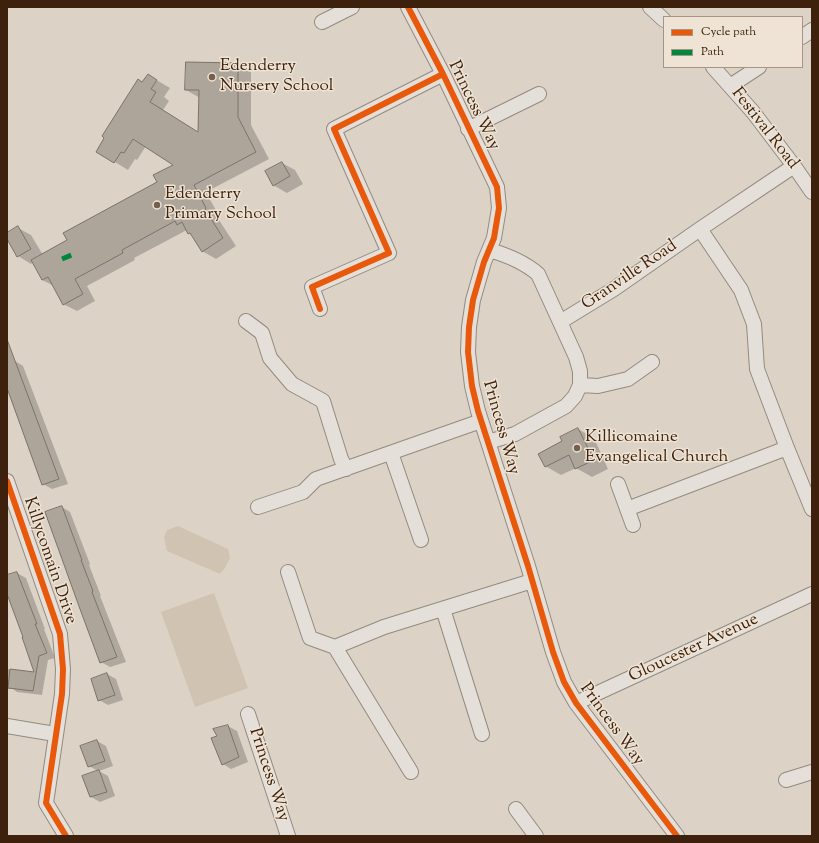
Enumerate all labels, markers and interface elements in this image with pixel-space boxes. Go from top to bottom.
legend [663,16,803,68]
text: Cycle path [701,23,756,41]
text: Path [701,43,724,61]
place label: Edenderry Nursery School [220,57,334,97]
street label: Princess Way [443,58,503,154]
marker: Edenderry Nursery School [207,72,217,82]
street label: Festival Road [726,84,802,174]
place label: Edenderry Primary School [165,185,276,225]
marker: Edenderry Primary School [152,200,162,210]
street label: Granville Road [579,237,681,315]
street label: Princess Way [477,379,523,477]
place label: Killicomaine Evangelical Church [585,428,729,468]
marker: Killicomaine Evangelical Church [572,443,582,453]
street label: Killycomain Drive [18,495,80,627]
street label: Gloucester Avenue [626,610,762,688]
street label: Princess Way [574,680,648,770]
street label: Princess Way [243,726,293,824]

